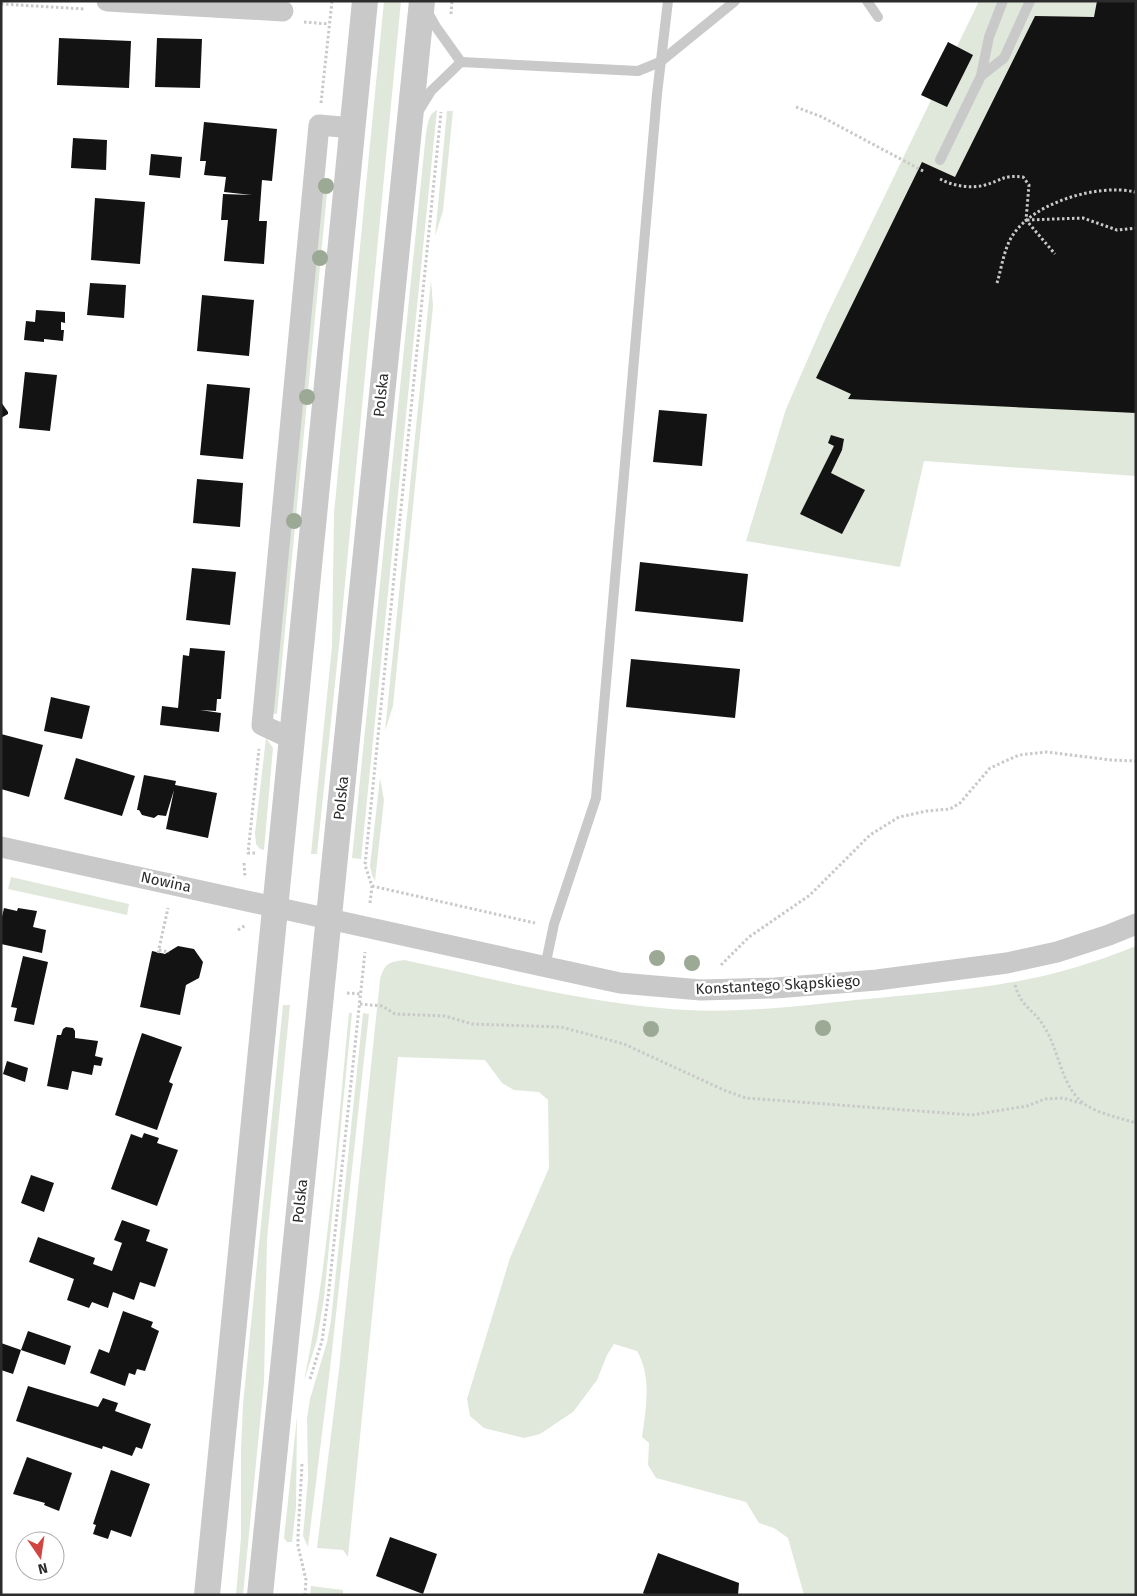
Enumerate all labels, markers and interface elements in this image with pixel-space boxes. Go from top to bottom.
street label: Polska [370,372,392,418]
street label: Polska [330,775,352,821]
street label: Nowina [139,868,193,896]
street label: Konstantego Skąpskiego [695,972,861,998]
street label: Polska [289,1178,311,1224]
north arrow [15,1531,65,1581]
text: N [36,1559,49,1578]

